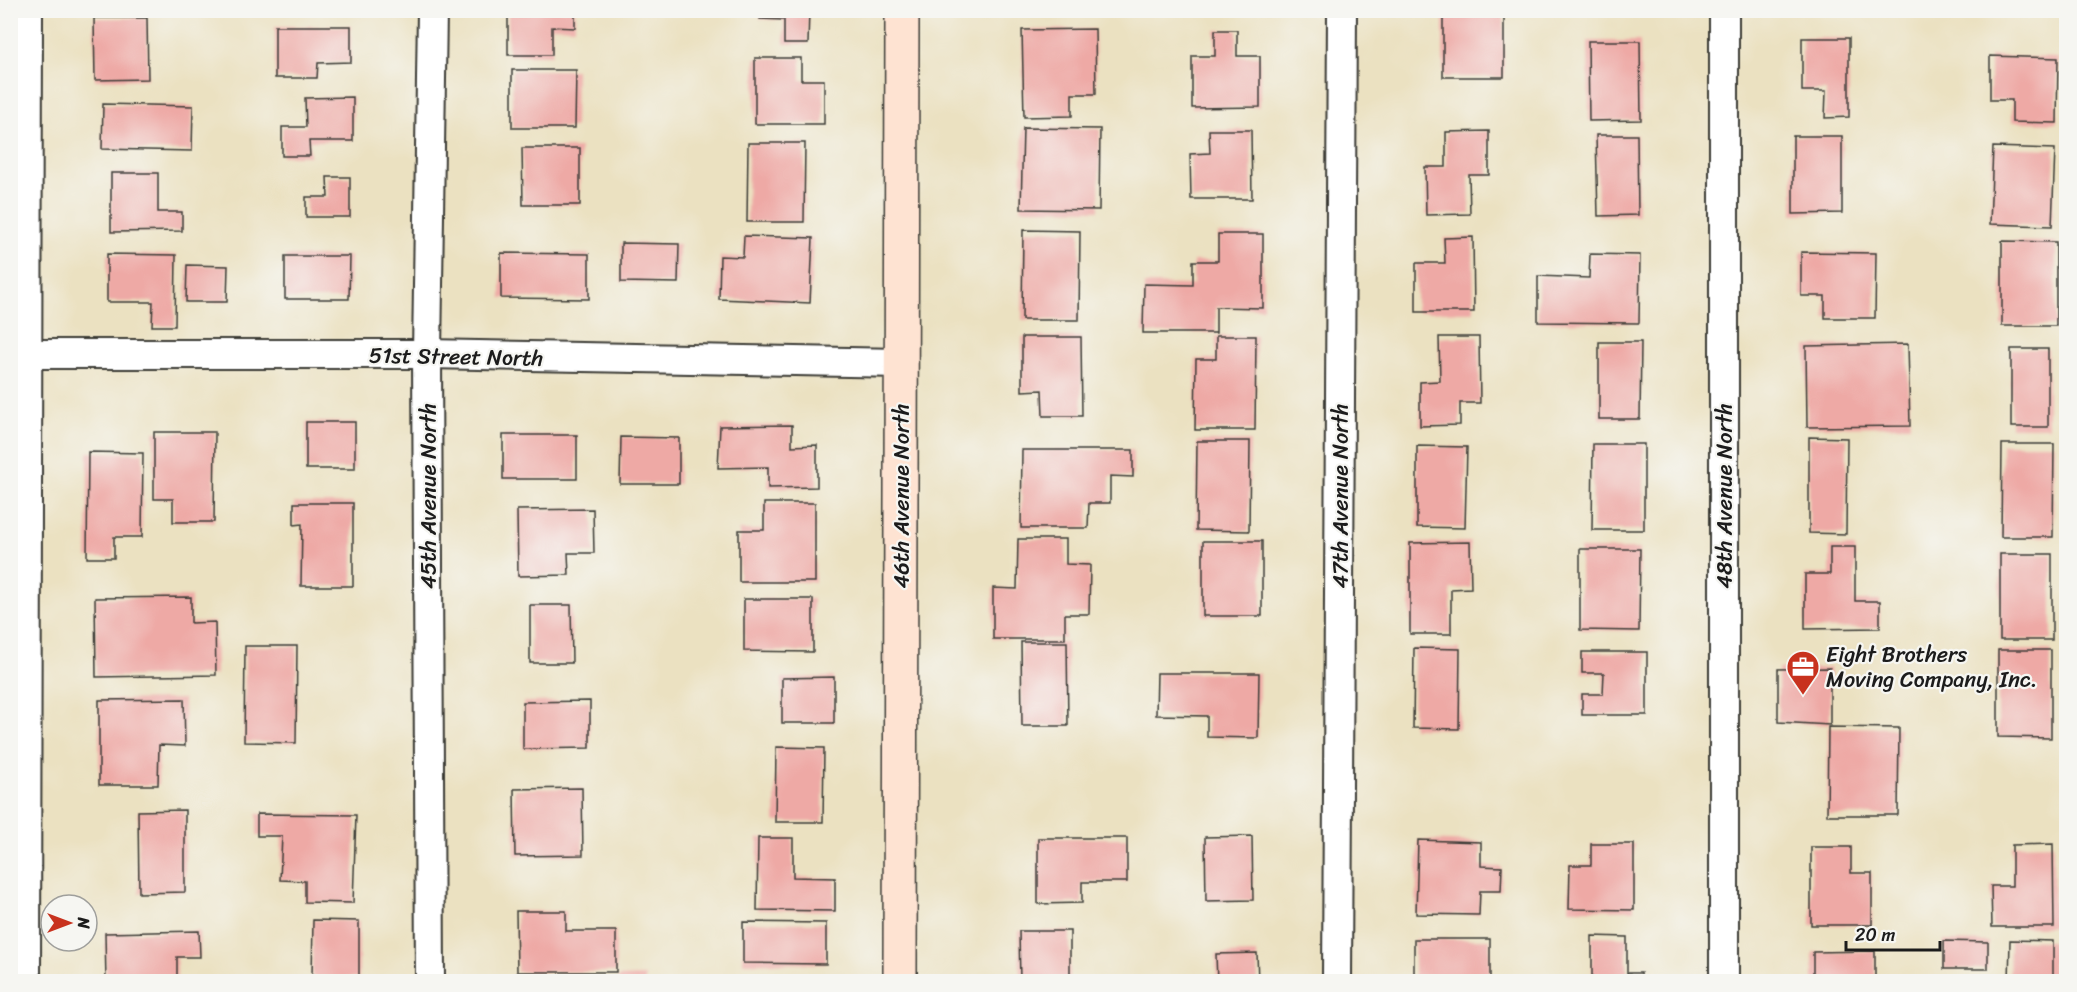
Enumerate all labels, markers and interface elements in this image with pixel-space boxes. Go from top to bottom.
street label: 51st Street North [369,335,543,378]
street label: 45th Avenue North [409,403,448,589]
street label: 48th Avenue North [1705,403,1744,589]
street label: 46th Avenue North [882,404,921,588]
street label: 47th Avenue North [1321,404,1360,588]
place label: Eight Brothers Moving Company, Inc. [1826,635,2038,699]
office icon: Eight Brothers Moving Company, Inc. [1785,649,1821,696]
north arrow [39,893,99,953]
scale bar [1846,914,1940,952]
text: N [69,916,98,929]
text: 20 m [1855,919,1895,951]

